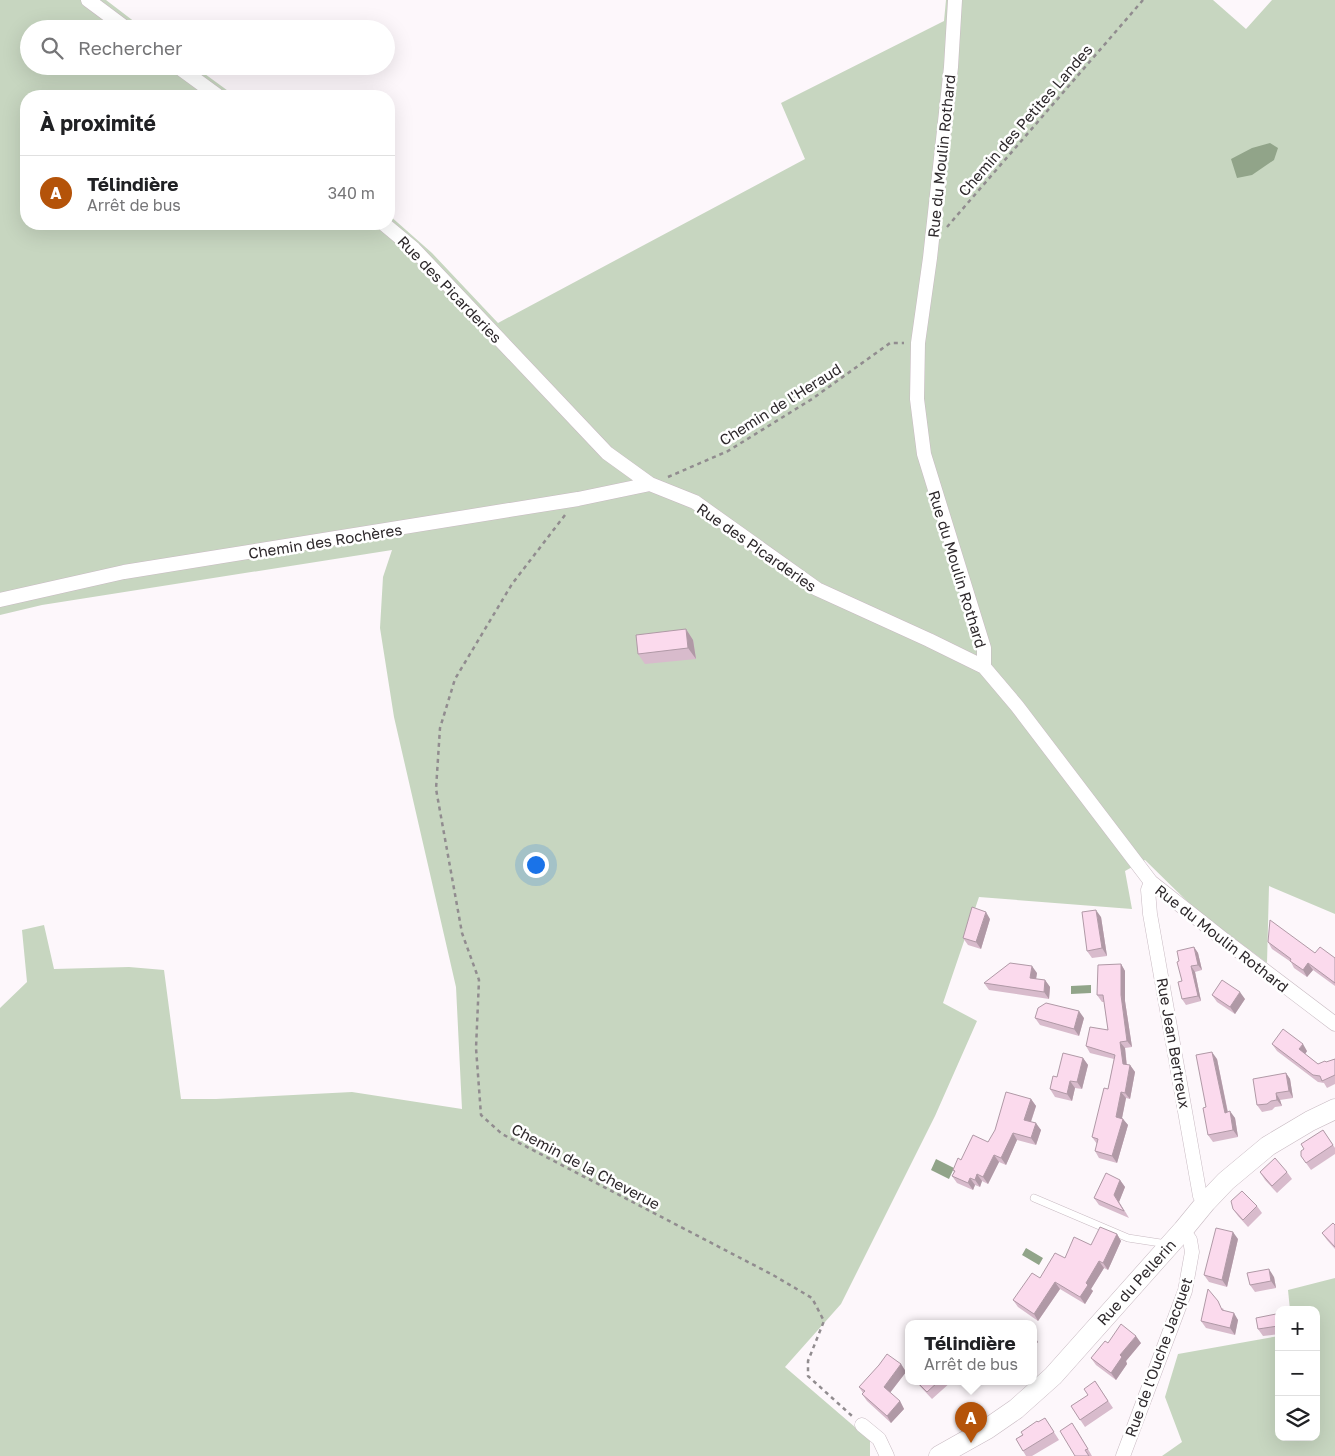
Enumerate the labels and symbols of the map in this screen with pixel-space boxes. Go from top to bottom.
street label: Chemin des Petites Landes [954,40,1096,200]
street label: Rue du Moulin Rothard [923,74,959,238]
street label: Rue des Picarderies [394,232,506,346]
street label: Chemin de l'Heraud [716,359,844,449]
street label: Rue du Moulin Rothard [925,488,991,650]
street label: Rue des Picarderies [694,499,820,595]
street label: Chemin des Rochères [247,520,403,562]
your location [523,852,549,878]
street label: Rue du Moulin Rothard [1152,880,1292,996]
street label: Rue Jean Bertreux [1154,976,1194,1110]
street label: Chemin de la Cheverue [509,1119,663,1213]
street label: Rue du Pellerin [1093,1235,1179,1329]
street label: Rue de l'Ouche Jacquet [1121,1275,1195,1439]
pin: A [955,1402,987,1443]

